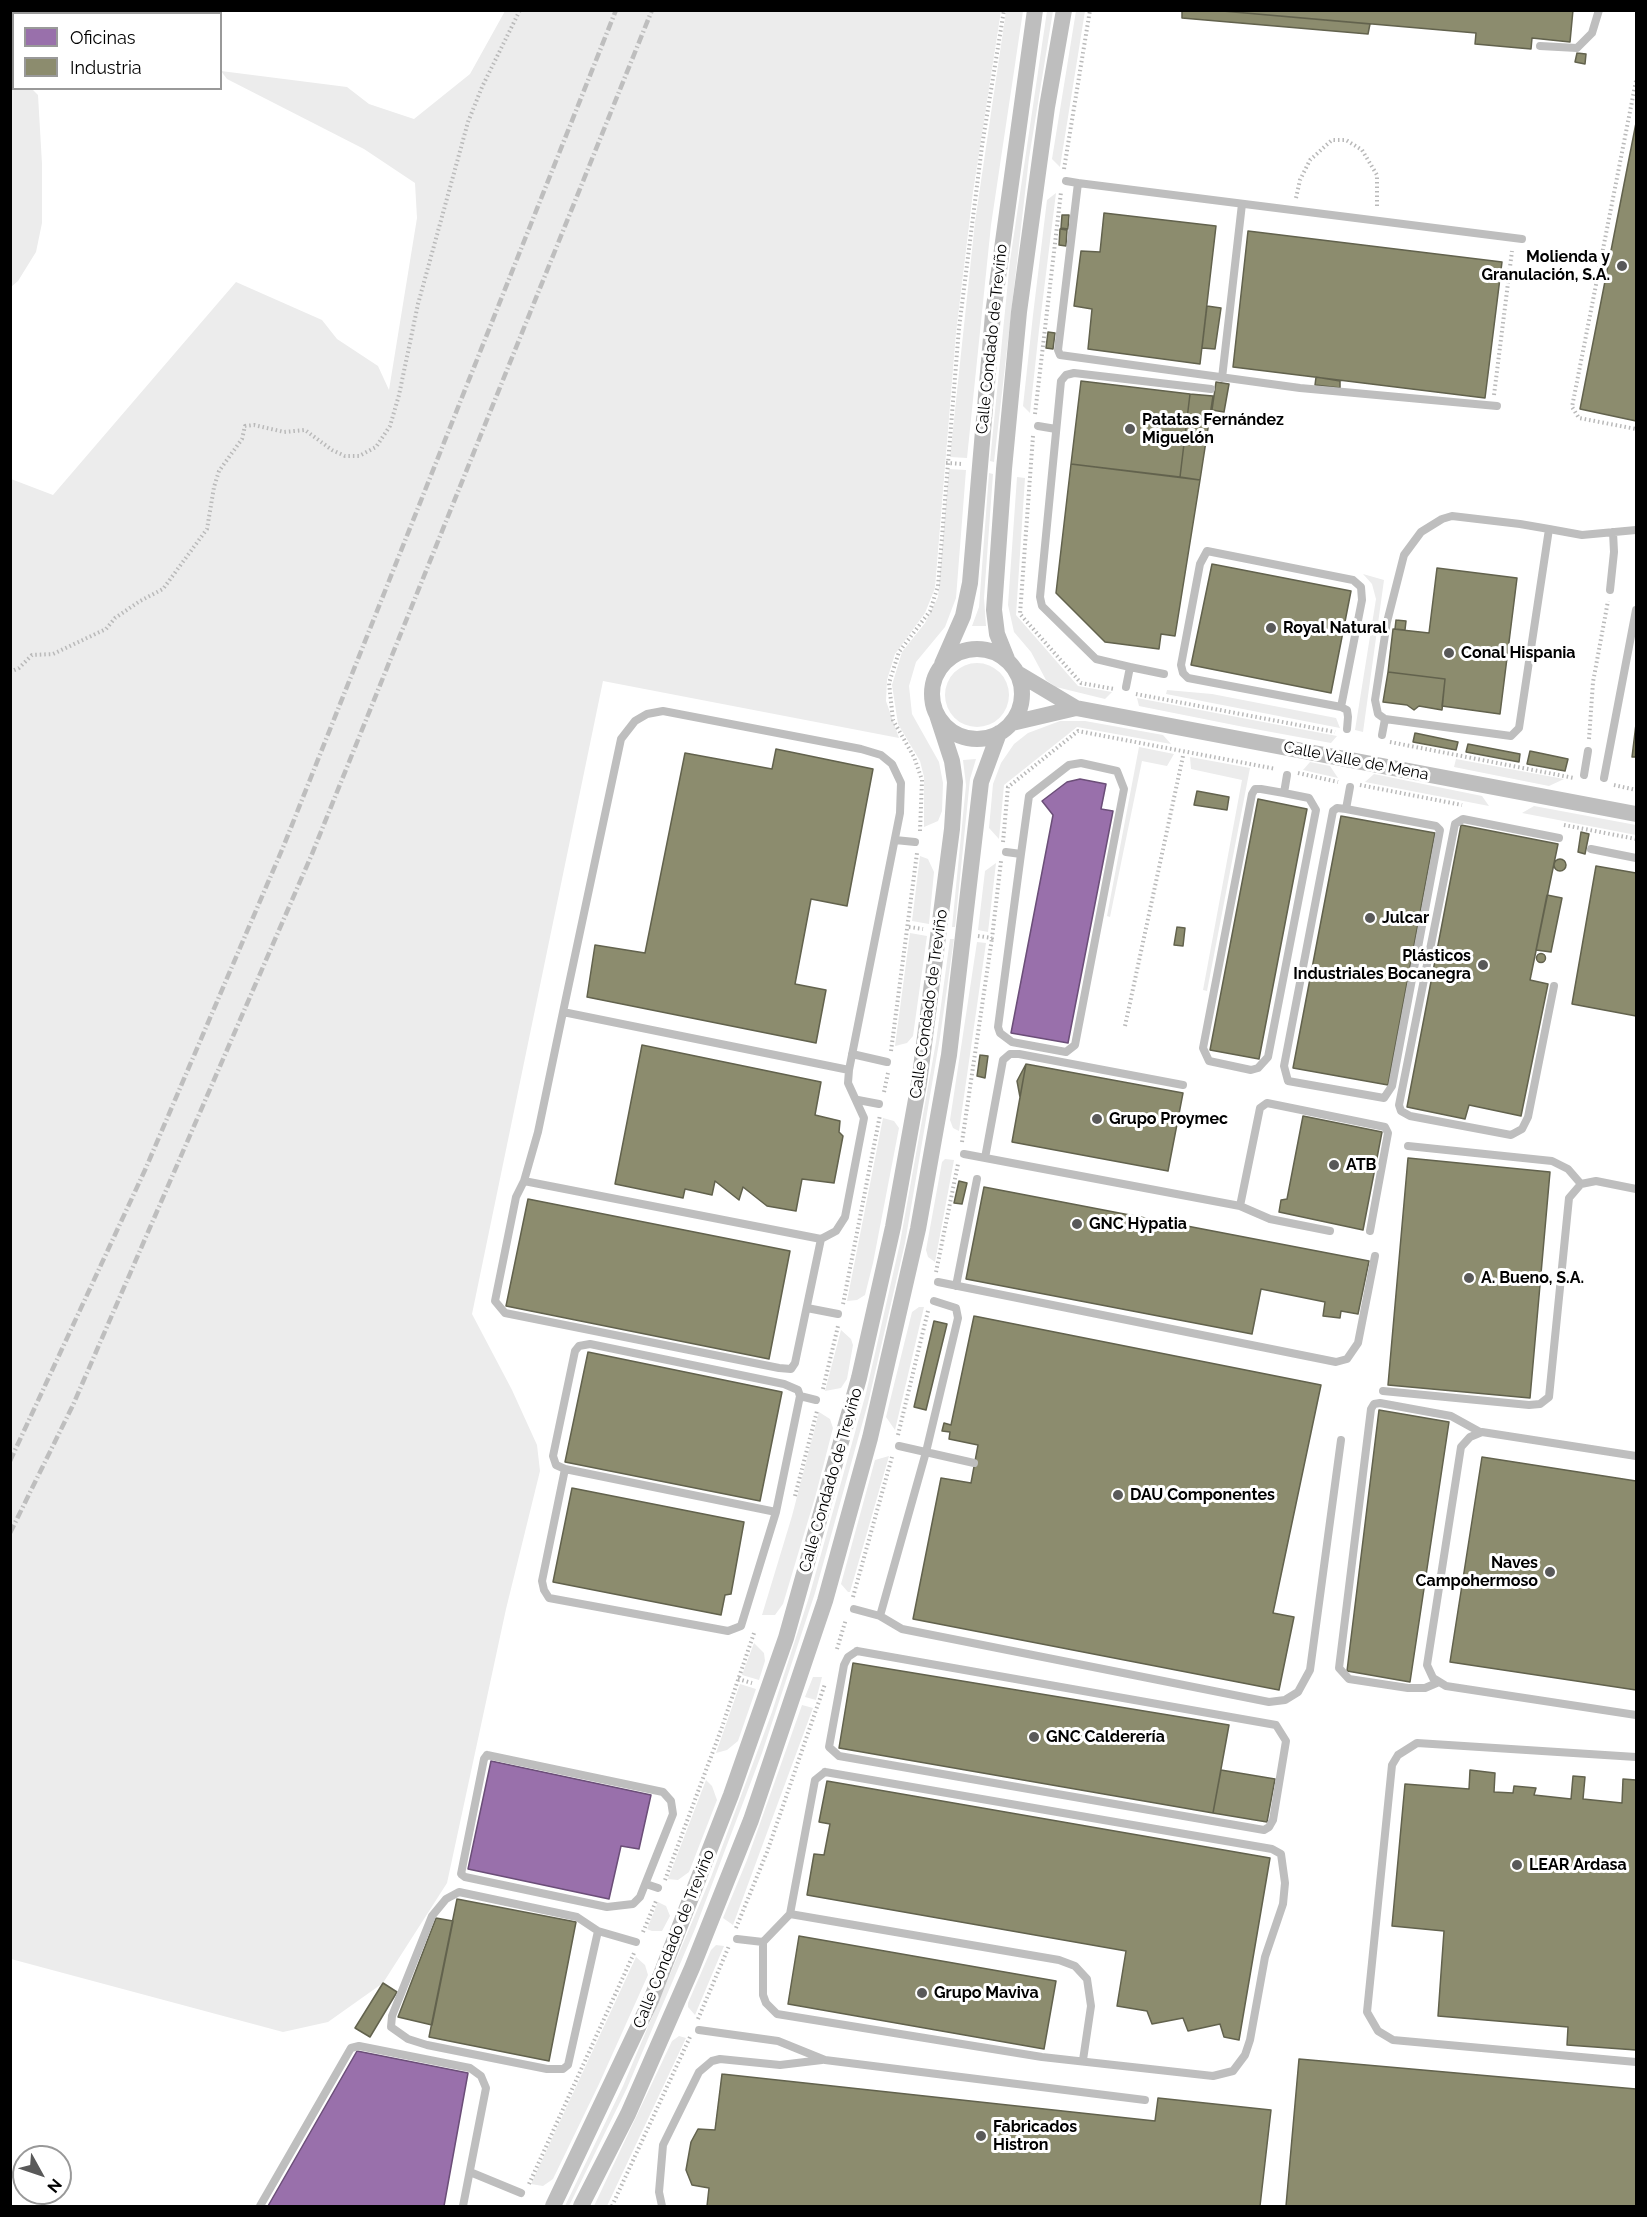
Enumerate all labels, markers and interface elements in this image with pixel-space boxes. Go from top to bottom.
legend [12,12,222,90]
text: Oficinas [70,27,135,48]
text: Industria [70,57,142,78]
street label: Calle Condado de Treviño [972,243,1012,435]
place label: Molienda y Granulación, S.A. [1481,247,1610,285]
marker: Molienda y Granulación, S.A. [1615,259,1629,273]
place label: Patatas Fernández Miguelón [1142,410,1284,448]
marker: Patatas Fernández Miguelón [1123,422,1137,436]
place label: Royal Natural [1283,618,1387,638]
marker: Royal Natural [1264,621,1278,635]
place label: Conal Hispania [1461,643,1576,663]
marker: Conal Hispania [1442,646,1456,660]
street label: Calle Valle de Mena [1282,737,1430,785]
street label: Calle Condado de Treviño [906,908,952,1100]
place label: Julcar [1382,908,1429,928]
marker: Julcar [1363,911,1377,925]
place label: Plásticos Industriales Bocanegra [1293,946,1471,984]
marker: Plásticos Industriales Bocanegra [1476,958,1490,972]
place label: Grupo Proymec [1109,1109,1228,1129]
marker: Grupo Proymec [1090,1112,1104,1126]
place label: ATB [1346,1155,1376,1175]
marker: ATB [1327,1158,1341,1172]
place label: GNC Hypatia [1089,1214,1187,1234]
marker: GNC Hypatia [1070,1217,1084,1231]
place label: A. Bueno, S.A. [1481,1268,1584,1288]
marker: A. Bueno, S.A. [1462,1271,1476,1285]
street label: Calle Condado de Treviño [795,1386,867,1574]
place label: DAU Componentes [1130,1485,1275,1505]
marker: DAU Componentes [1111,1488,1125,1502]
place label: Naves Campohermoso [1415,1553,1538,1591]
marker: Naves Campohermoso [1543,1565,1557,1579]
place label: GNC Calderería [1046,1727,1165,1747]
marker: GNC Calderería [1027,1730,1041,1744]
street label: Calle Condado de Treviño [629,1847,719,2031]
place label: LEAR Ardasa [1529,1855,1627,1875]
marker: LEAR Ardasa [1510,1858,1524,1872]
place label: Grupo Maviva [934,1983,1039,2003]
marker: Grupo Maviva [915,1986,929,2000]
place label: Fabricados Histron [993,2117,1077,2155]
marker: Fabricados Histron [974,2129,988,2143]
north arrow [12,2145,72,2205]
text: N [43,2175,66,2196]

